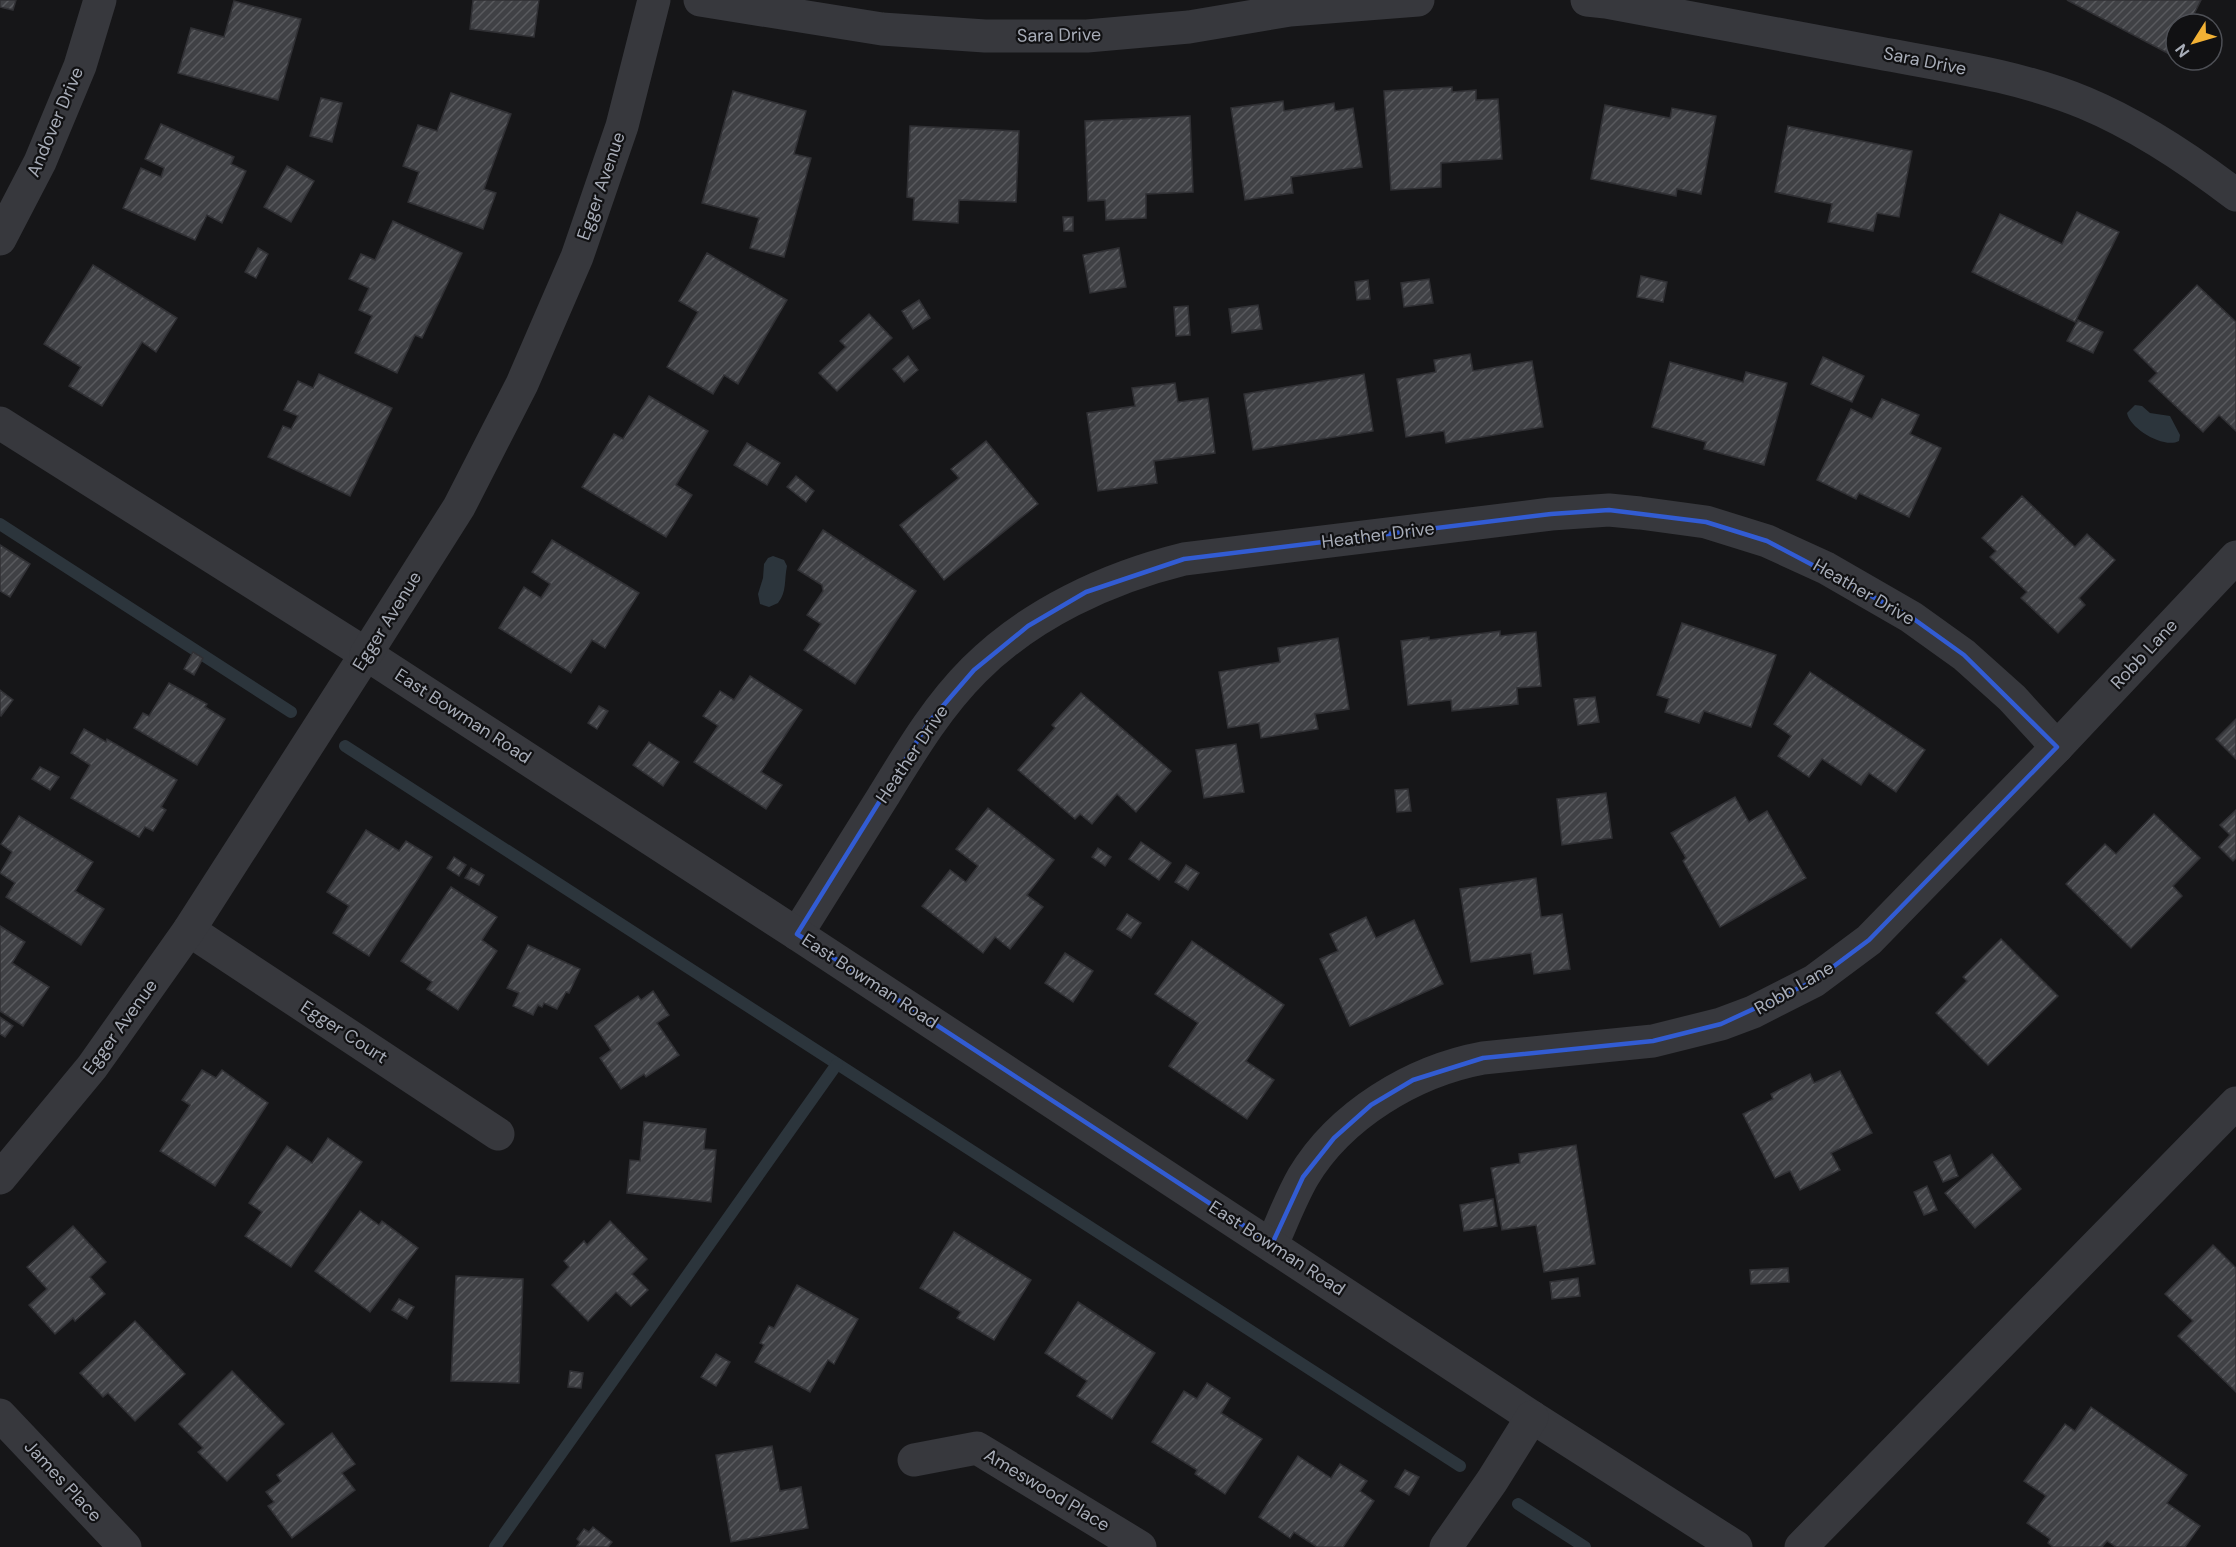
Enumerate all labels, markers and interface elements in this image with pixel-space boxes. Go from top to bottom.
north arrow [2164,12,2224,72]
street label: Sara Drive [1017,22,1101,48]
text: N [2171,40,2194,62]
street label: Sara Drive [1881,41,1969,81]
street label: Andover Drive [21,63,89,181]
street label: Egger Avenue [571,129,631,243]
street label: Heather Drive [1320,516,1436,554]
street label: Heather Drive [1809,553,1919,631]
street label: Egger Avenue [347,567,427,675]
street label: Robb Lane [2105,614,2183,694]
street label: East Bowman Road [390,663,536,769]
street label: Heather Drive [870,700,954,808]
street label: East Bowman Road [797,928,943,1034]
street label: Robb Lane [1750,956,1838,1020]
street label: Egger Avenue [77,974,163,1080]
street label: Egger Court [296,995,392,1069]
street label: East Bowman Road [1204,1195,1350,1301]
street label: James Place [19,1435,107,1527]
street label: Ameswood Place [980,1443,1114,1537]

